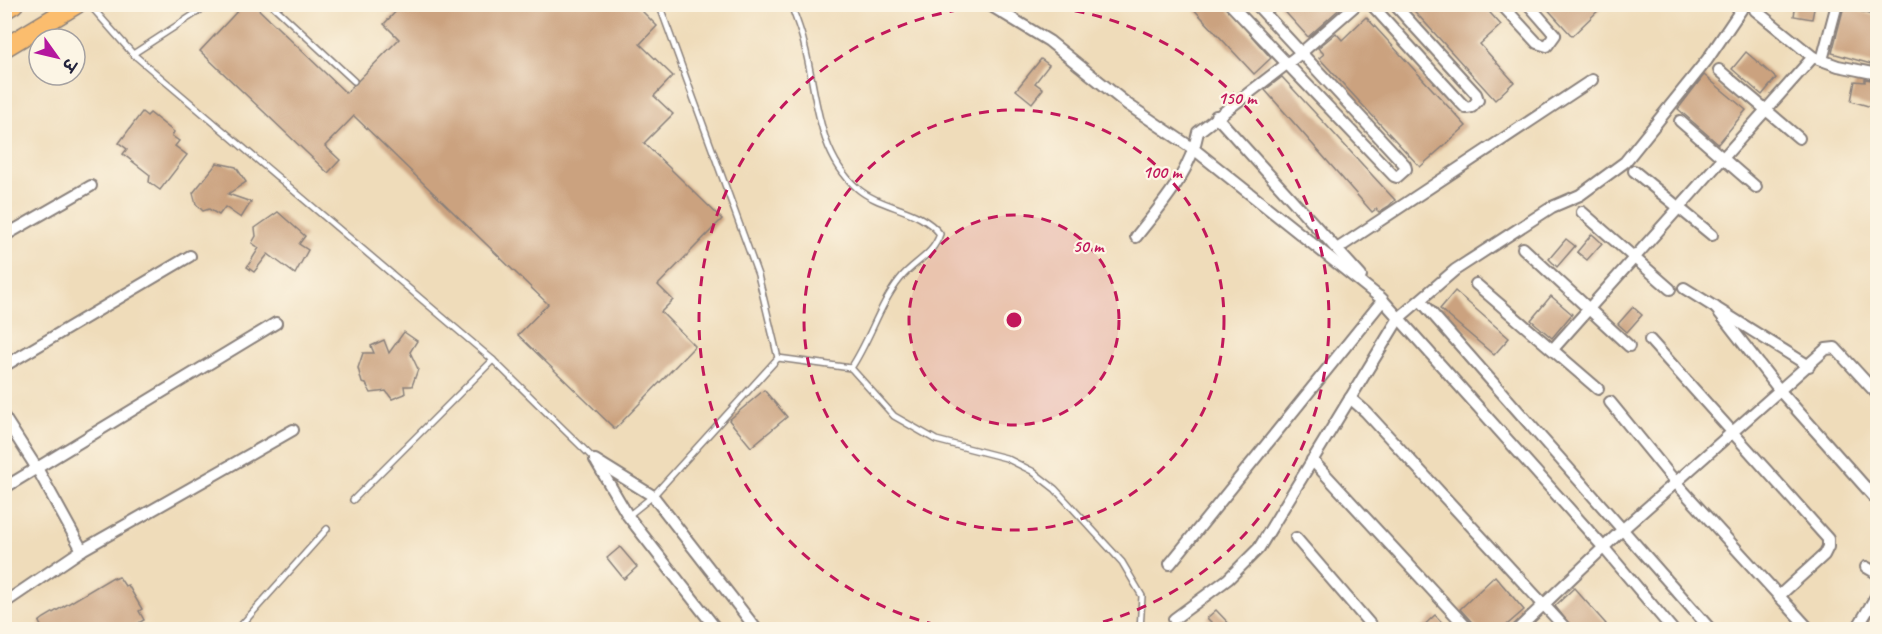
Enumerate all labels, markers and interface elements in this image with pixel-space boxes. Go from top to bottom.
north arrow [27,27,87,87]
text: उ [57,53,81,76]
text: 150 m [1218,87,1258,109]
text: 100 m [1143,161,1183,183]
text: 50 m [1073,235,1105,257]
centre of rings [1004,310,1024,330]

